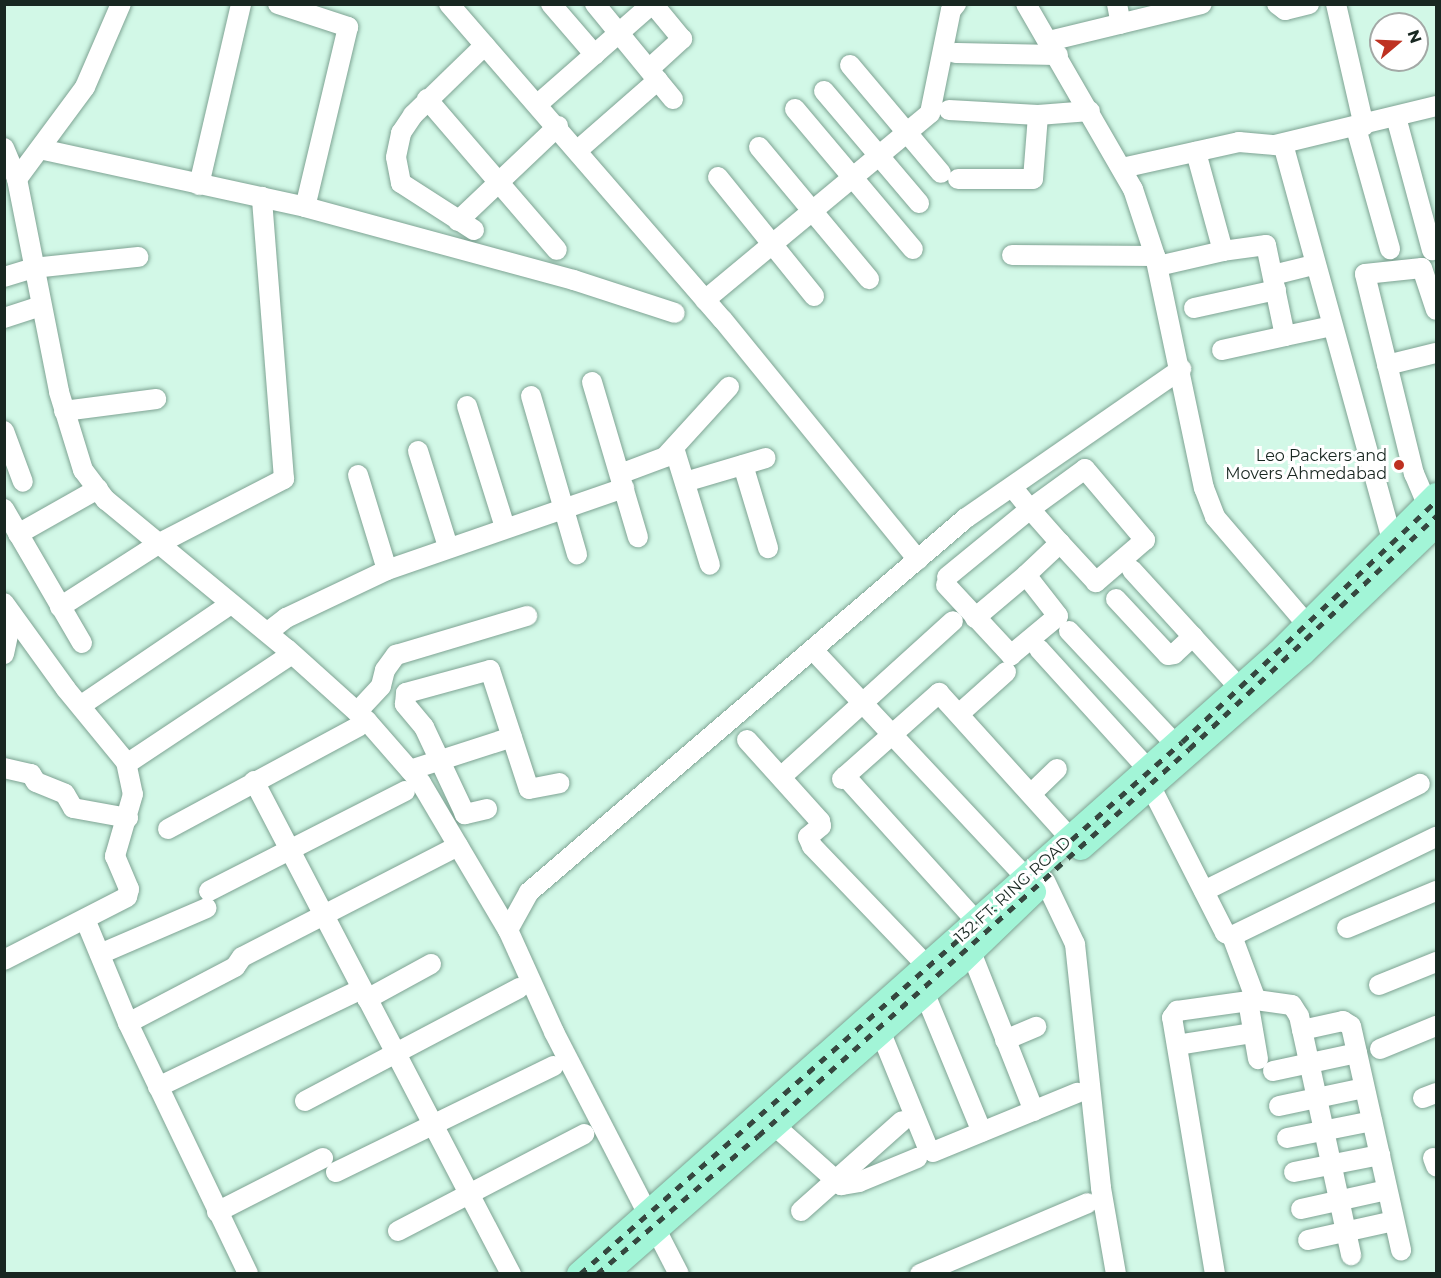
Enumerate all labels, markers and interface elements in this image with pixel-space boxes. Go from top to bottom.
north arrow [1369,12,1429,72]
text: N [1404,27,1426,46]
place label: Leo Packers and Movers Ahmedabad [1225,446,1387,484]
marker: Leo Packers and Movers Ahmedabad [1392,458,1406,472]
street label: 132 FT. RING ROAD [951,833,1075,947]

